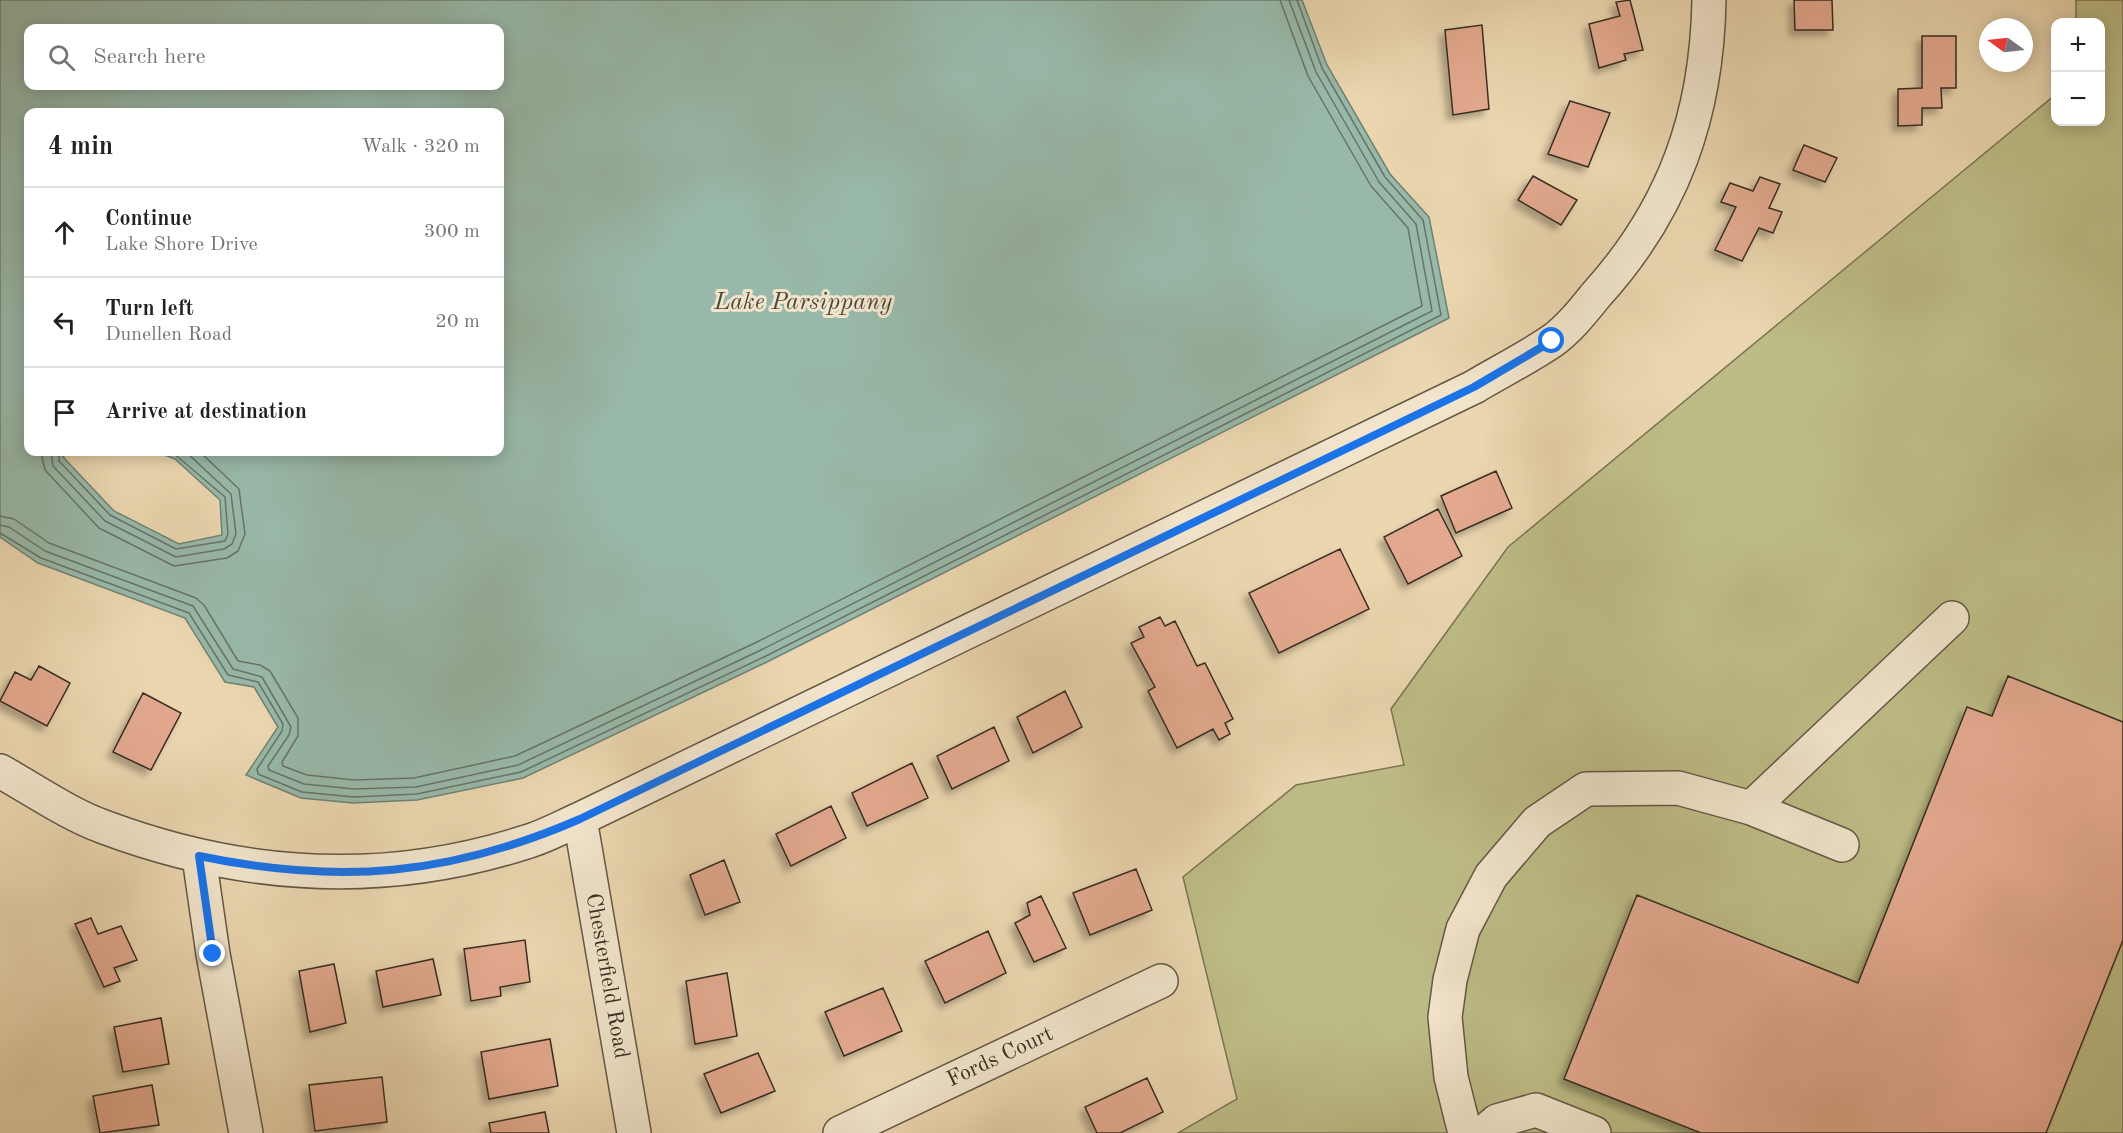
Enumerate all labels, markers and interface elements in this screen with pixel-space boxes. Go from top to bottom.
north arrow [1979,18,2033,72]
map controls [2051,18,2105,126]
button: + [2051,18,2105,72]
search box [24,24,504,90]
icon: search [45,41,78,74]
text: Search here [93,46,206,68]
button: − [2051,72,2105,126]
text: 4 min [48,134,113,160]
text: Walk · 320 m [361,137,480,157]
text: Continue [105,208,192,230]
icon: ahead [48,216,81,249]
text: 300 m [424,222,480,242]
text: Lake Shore Drive [105,235,258,255]
water label: Lake Parsippany [713,291,893,315]
text: Turn left [105,298,194,320]
icon: left [48,306,81,339]
text: 20 m [435,312,480,332]
text: Dunellen Road [105,325,232,345]
route start [1538,327,1564,353]
icon: arrive [48,396,81,429]
text: Arrive at destination [105,401,307,423]
street label: Chesterfield Road [582,892,632,1060]
route end [199,940,225,966]
street label: Fords Court [943,1023,1057,1091]

